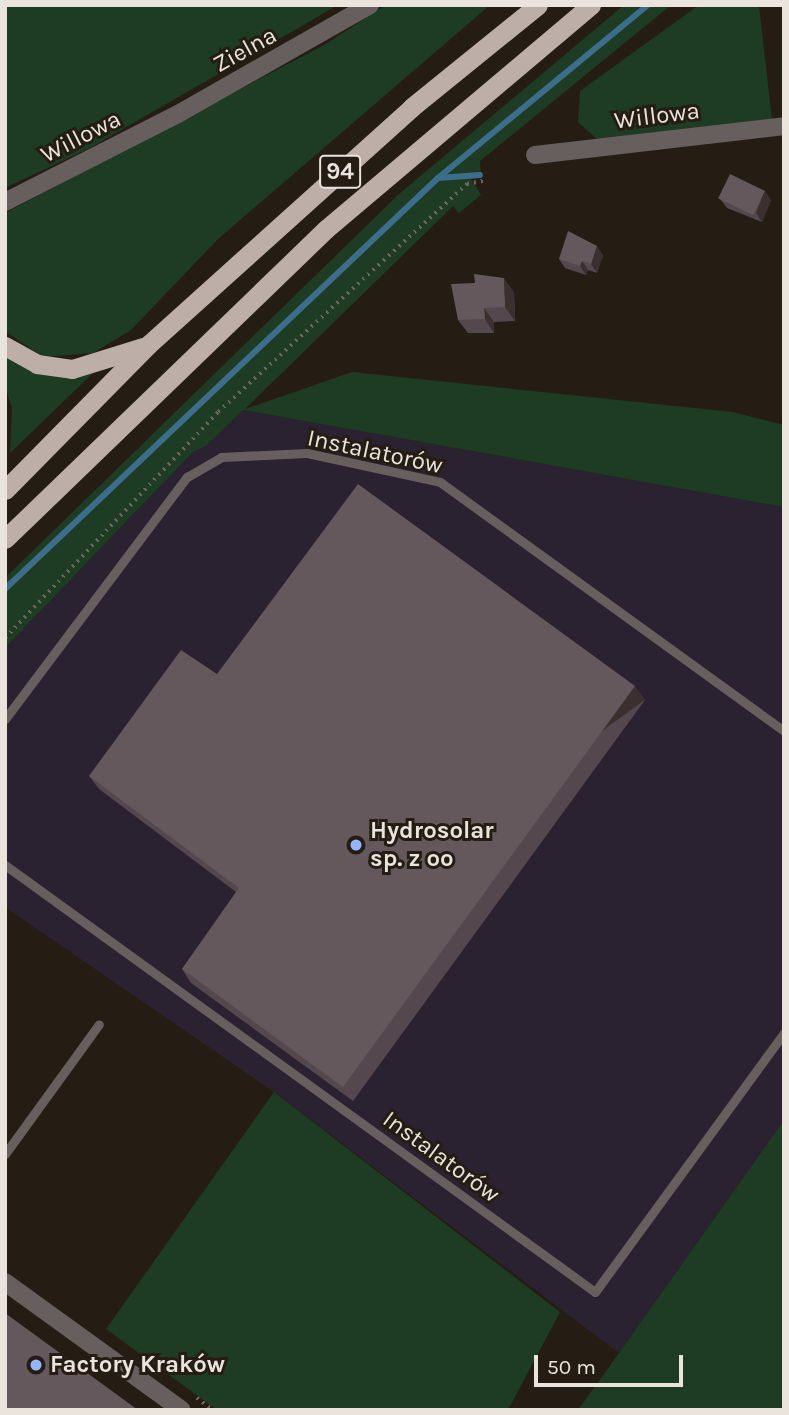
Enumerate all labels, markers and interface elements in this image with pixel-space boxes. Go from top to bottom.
street label: Zielna [208,21,282,79]
street label: Willowa [613,96,701,136]
street label: Willowa [36,105,126,169]
road number: 94 [319,153,361,192]
street label: Instalatorów [305,424,445,480]
place label: Hydrosolar sp. z oo [370,817,494,873]
marker: Hydrosolar sp. z oo [348,837,364,853]
street label: Instalatorów [377,1105,505,1209]
scale bar [537,1342,686,1386]
place label: Factory Kraków [50,1351,225,1379]
text: 50 m [547,1355,596,1379]
marker: Factory Kraków [28,1357,44,1373]

